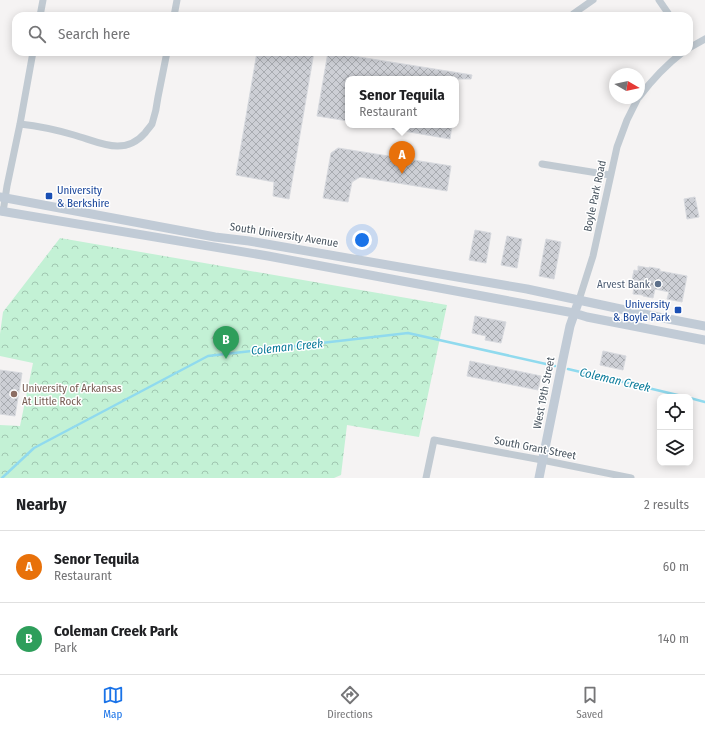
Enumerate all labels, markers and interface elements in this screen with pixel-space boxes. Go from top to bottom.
search box [12,12,693,56]
icon: search [26,23,48,45]
text: Search here [58,25,130,43]
north arrow [609,68,645,104]
popup [345,76,459,128]
text: Senor Tequila [359,86,445,104]
text: Restaurant [359,104,417,119]
pin: A [389,141,415,174]
street label: Boyle Park Road [581,159,609,233]
place label: University & Berkshire [57,184,110,210]
marker: University & Berkshire [44,191,54,201]
street label: South University Avenue [229,220,339,250]
your location [352,230,372,250]
place label: Arvest Bank [597,278,651,291]
marker: Arvest Bank [653,279,663,289]
place label: University & Boyle Park [613,298,671,324]
marker: University & Boyle Park [673,305,683,315]
pin: B [213,326,239,359]
water label: Coleman Creek [250,336,324,358]
street label: West 19th Street [531,355,557,430]
water label: Coleman Creek [578,365,652,395]
place label: University of Arkansas At Little Rock [22,382,122,408]
marker: University of Arkansas At Little Rock [9,389,19,399]
map controls [657,394,693,466]
button: locate [657,394,693,430]
button: layers [657,430,693,466]
street label: South Grant Street [493,434,577,462]
text: Nearby [16,494,67,515]
text: 2 results [644,497,689,512]
text: Senor Tequila [54,550,139,568]
text: A [25,559,33,574]
text: 60 m [663,559,689,574]
text: Restaurant [54,568,112,583]
text: Coleman Creek Park [54,622,178,640]
text: B [25,631,33,646]
text: 140 m [658,631,689,646]
text: Park [54,640,77,655]
tab: Map [102,684,124,721]
tab: Directions [327,684,373,721]
tab: Saved [576,684,603,721]

